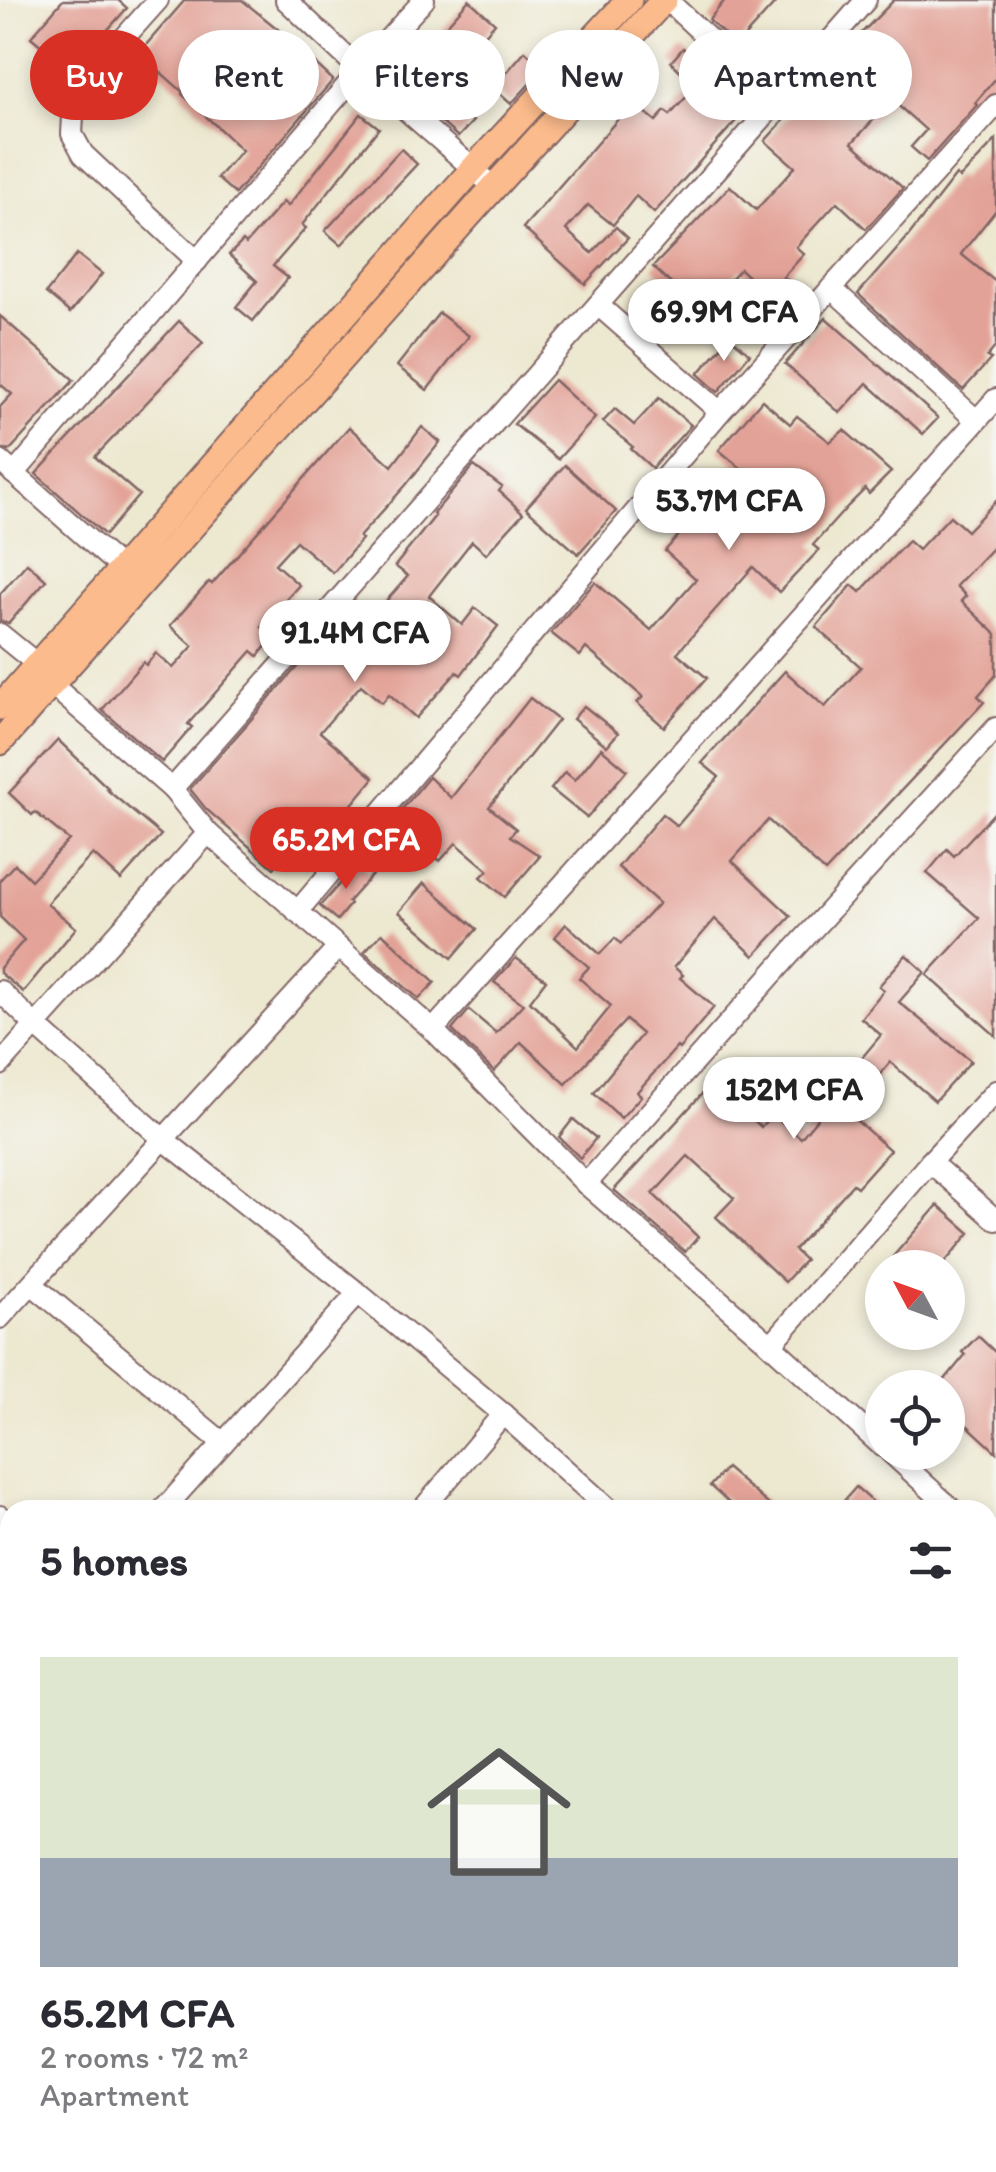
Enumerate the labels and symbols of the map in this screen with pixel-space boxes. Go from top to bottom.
pin: 69.9M CFA [610,279,838,364]
pin: 53.7M CFA [615,468,843,553]
pin: 91.4M CFA [241,600,469,685]
pin: 65.2M CFA [232,807,460,892]
pin: 152M CFA [691,1057,897,1142]
north arrow [865,1250,965,1350]

